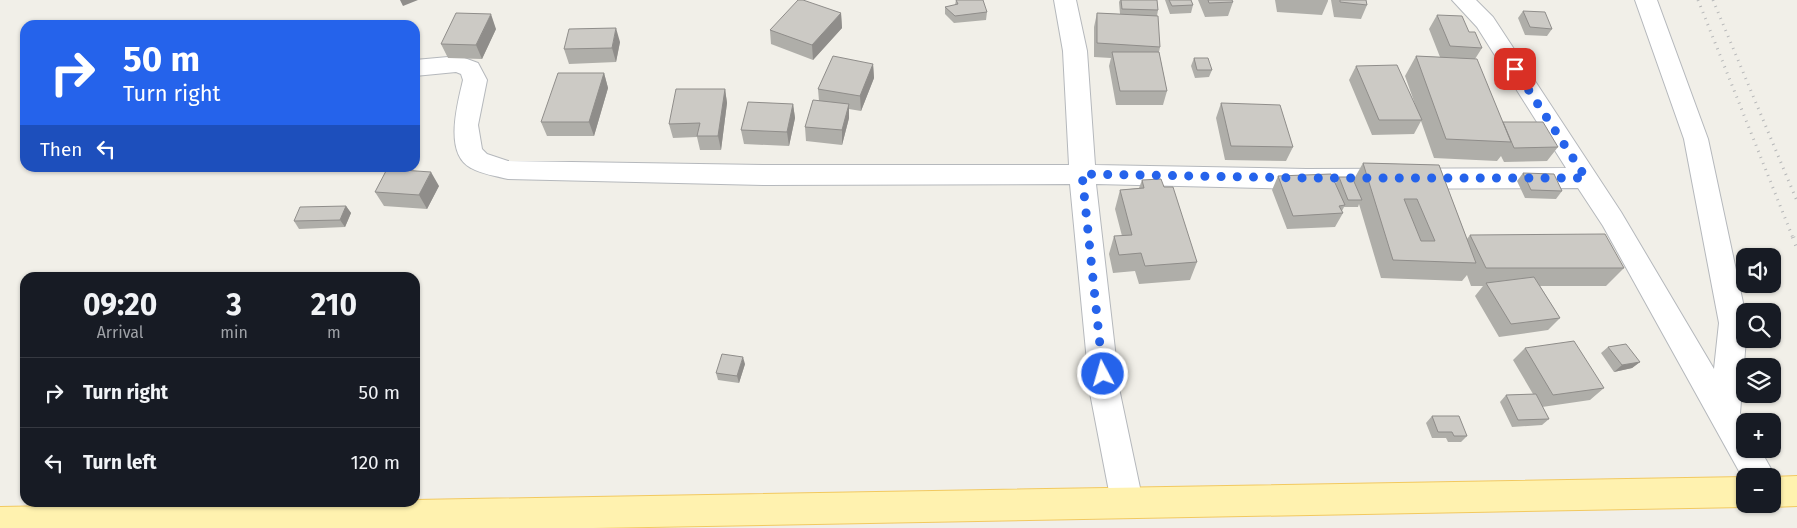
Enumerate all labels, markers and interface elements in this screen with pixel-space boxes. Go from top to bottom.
text: 50 m [123,38,200,80]
icon: right [40,40,105,105]
pin [1494,48,1536,90]
icon: arrive [1501,55,1529,83]
text: Turn right [123,80,220,107]
icon: left [92,135,120,163]
text: Then [40,138,82,161]
map controls [1736,248,1781,513]
button: sound [1736,248,1781,293]
text: 09:20 [83,287,157,323]
text: 3 [226,287,242,323]
text: 210 [311,287,357,323]
button: search [1736,303,1781,348]
text: Arrival [97,323,144,342]
text: min [220,323,248,342]
text: m [327,323,341,342]
position arrow [1076,347,1128,399]
button: layers [1736,358,1781,403]
icon: right [40,379,68,407]
text: Turn right [83,381,168,404]
text: 50 m [359,381,400,404]
button: + [1736,413,1781,458]
icon: left [40,449,68,477]
text: Turn left [83,451,157,474]
text: 120 m [350,451,400,474]
button: − [1736,468,1781,513]

